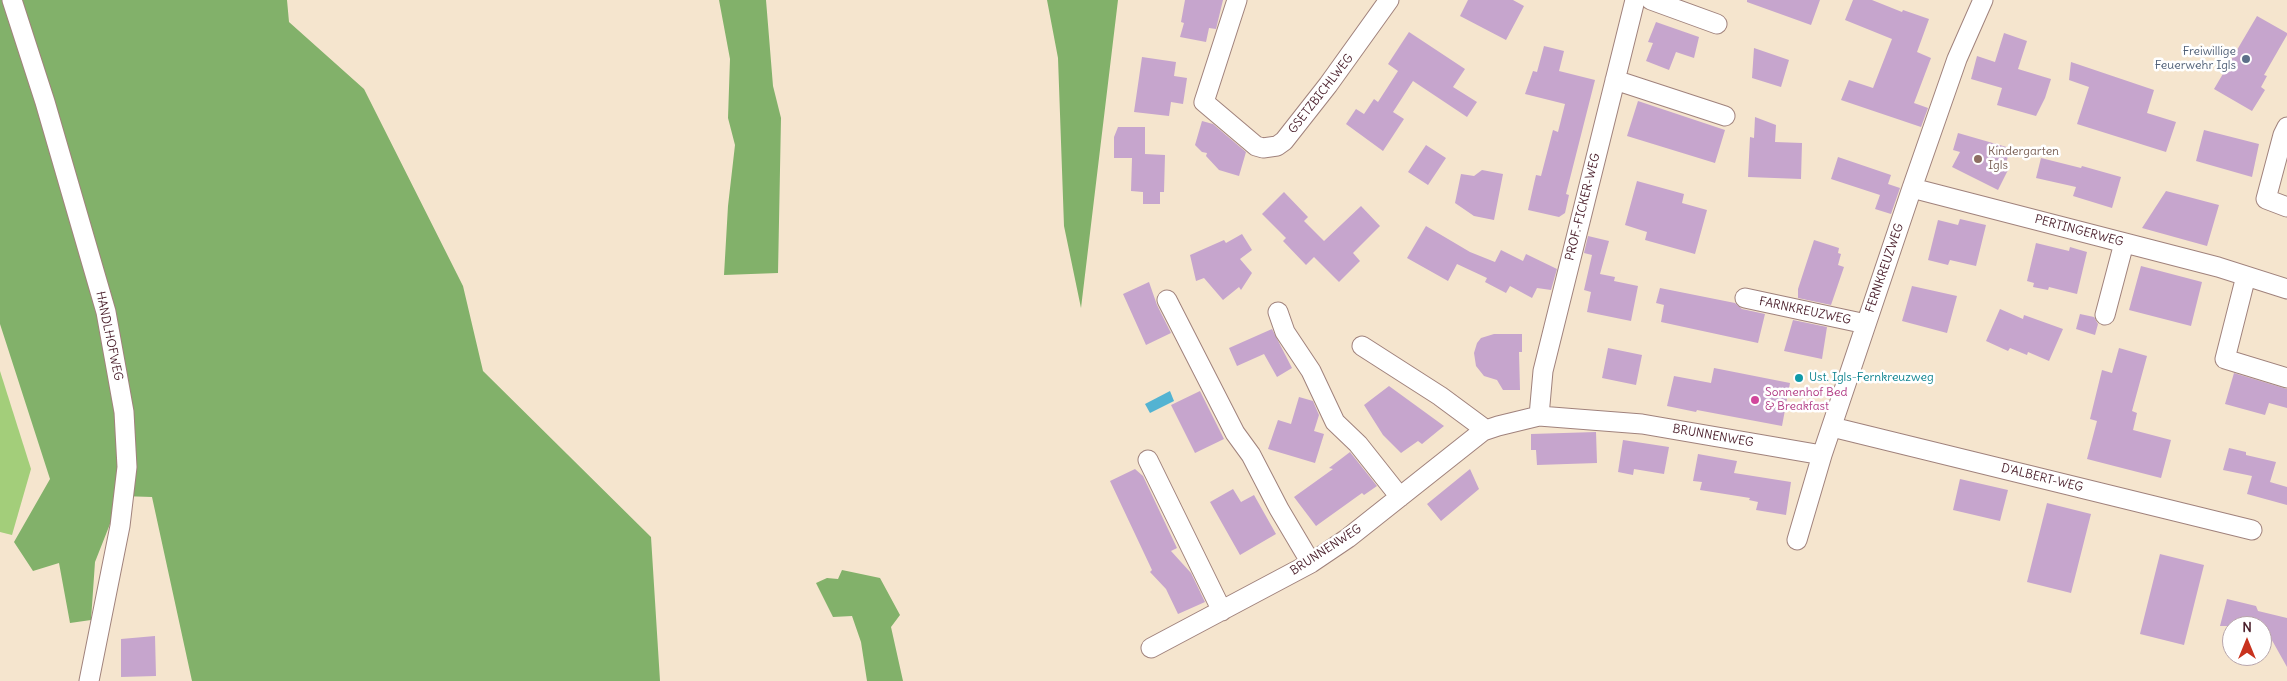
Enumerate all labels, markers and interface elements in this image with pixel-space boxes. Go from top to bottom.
place label: Freiwillige Feuerwehr Igls [2155,45,2236,73]
street label: GSETZBICHLWEG [1286,51,1356,137]
marker: Freiwillige Feuerwehr Igls [2240,53,2252,65]
place label: Kindergarten Igls [1988,145,2059,173]
street label: PROF.-FICKER-WEG [1563,152,1603,262]
marker: Kindergarten Igls [1972,153,1984,165]
street label: PERTINGERWEG [2033,212,2125,250]
street label: FERNKREUZWEG [1863,222,1907,314]
street label: HANDLHOFWEG [93,290,125,382]
street label: FARNKREUZWEG [1758,294,1852,328]
place label: Ust. Igls-Fernkreuzweg [1809,371,1934,385]
marker: Ust. Igls-Fernkreuzweg [1793,372,1805,384]
place label: Sonnenhof Bed & Breakfast [1765,386,1847,414]
marker: Sonnenhof Bed & Breakfast [1749,394,1761,406]
street label: BRUNNENWEG [1671,422,1755,450]
street label: D'ALBERT-WEG [2000,461,2084,495]
street label: BRUNNENWEG [1288,522,1364,578]
north arrow [2222,616,2272,666]
text: N [2242,618,2252,636]

